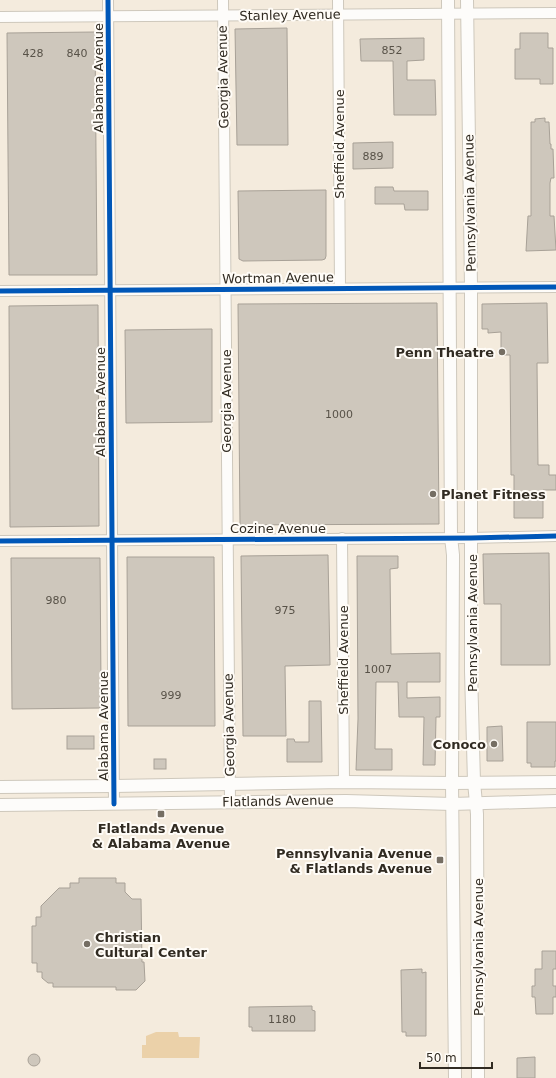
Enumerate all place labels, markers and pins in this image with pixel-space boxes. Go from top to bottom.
place label: Penn Theatre [395,345,494,360]
marker: Penn Theatre [497,347,507,357]
place label: Planet Fitness [441,487,546,502]
marker: Planet Fitness [428,489,438,499]
place label: Conoco [433,737,486,752]
marker: Conoco [489,739,499,749]
marker: Flatlands Avenue & Alabama Avenue [156,809,166,819]
place label: Flatlands Avenue & Alabama Avenue [92,821,230,851]
place label: Pennsylvania Avenue & Flatlands Avenue [276,846,432,876]
marker: Pennsylvania Avenue & Flatlands Avenue [435,855,445,865]
place label: Christian Cultural Center [95,930,208,960]
marker: Christian Cultural Center [82,939,92,949]

